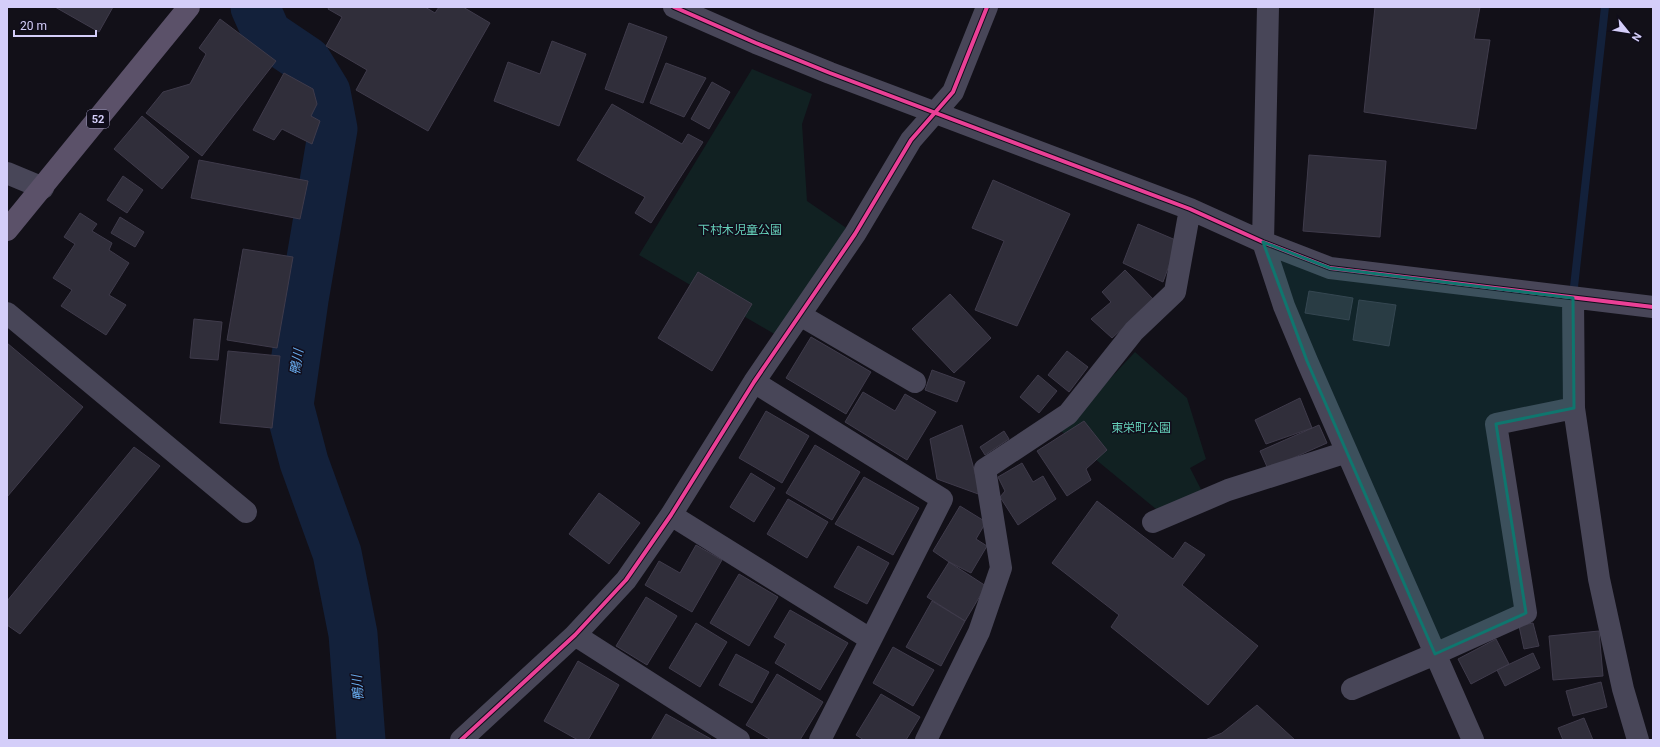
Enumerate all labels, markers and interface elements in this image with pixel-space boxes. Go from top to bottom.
scale bar [14,12,96,38]
north arrow [1608,12,1648,52]
text: 20 m [20,19,47,33]
text: N [1629,30,1644,44]
road number: 52 [87,110,109,128]
park label: 下村木児童公園 [698,223,782,237]
water label: 鴨川 [287,346,306,376]
park label: 東栄町公園 [1111,421,1171,435]
water label: 鴨川 [349,672,366,701]

